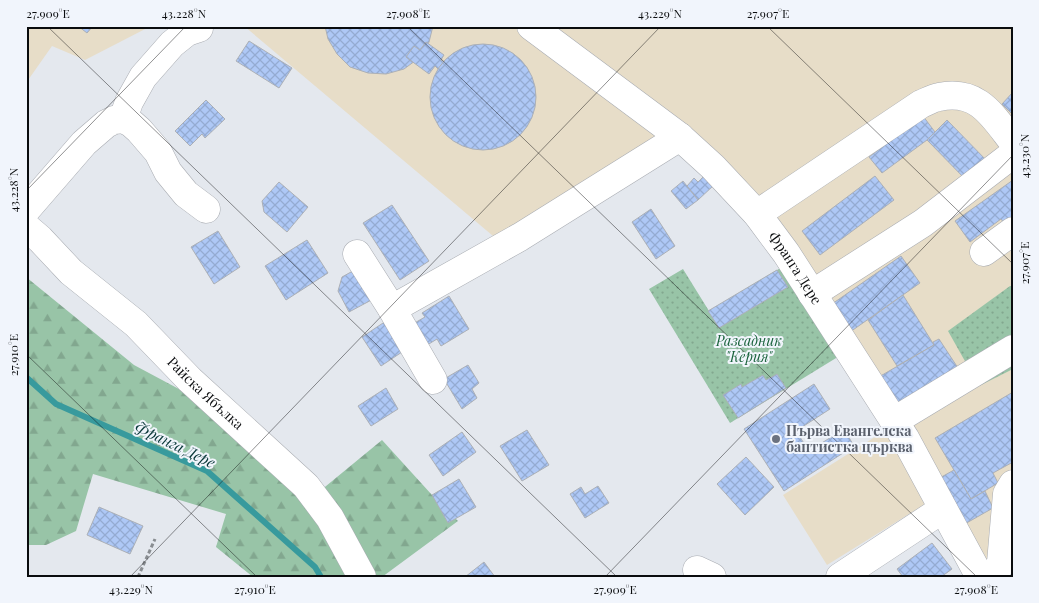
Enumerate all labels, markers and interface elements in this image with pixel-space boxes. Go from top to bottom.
text: 27.909°E [26,5,70,21]
text: 43.228°N [162,5,207,21]
text: 27.908°E [386,5,430,21]
text: 43.229°N [638,5,682,21]
text: 27.907°E [747,5,789,21]
text: 43.230°N [1016,133,1032,178]
text: 43.228°N [5,167,21,212]
street label: Франга Дере [764,228,827,308]
text: 27.907°E [1016,242,1032,284]
park label: Разсадник "Керия" [715,331,782,366]
text: 27.910°E [5,334,21,376]
street label: Райска Ябълка [163,352,248,433]
water label: Франга Дере [132,416,219,472]
place label: Първа Евангелска баптистка църква [786,421,914,456]
marker: Първа Евангелска баптистка църква [770,433,782,445]
text: 43.229°N [109,581,153,597]
text: 27.910°E [234,581,276,597]
text: 27.909°E [593,581,637,597]
text: 27.908°E [954,581,998,597]

